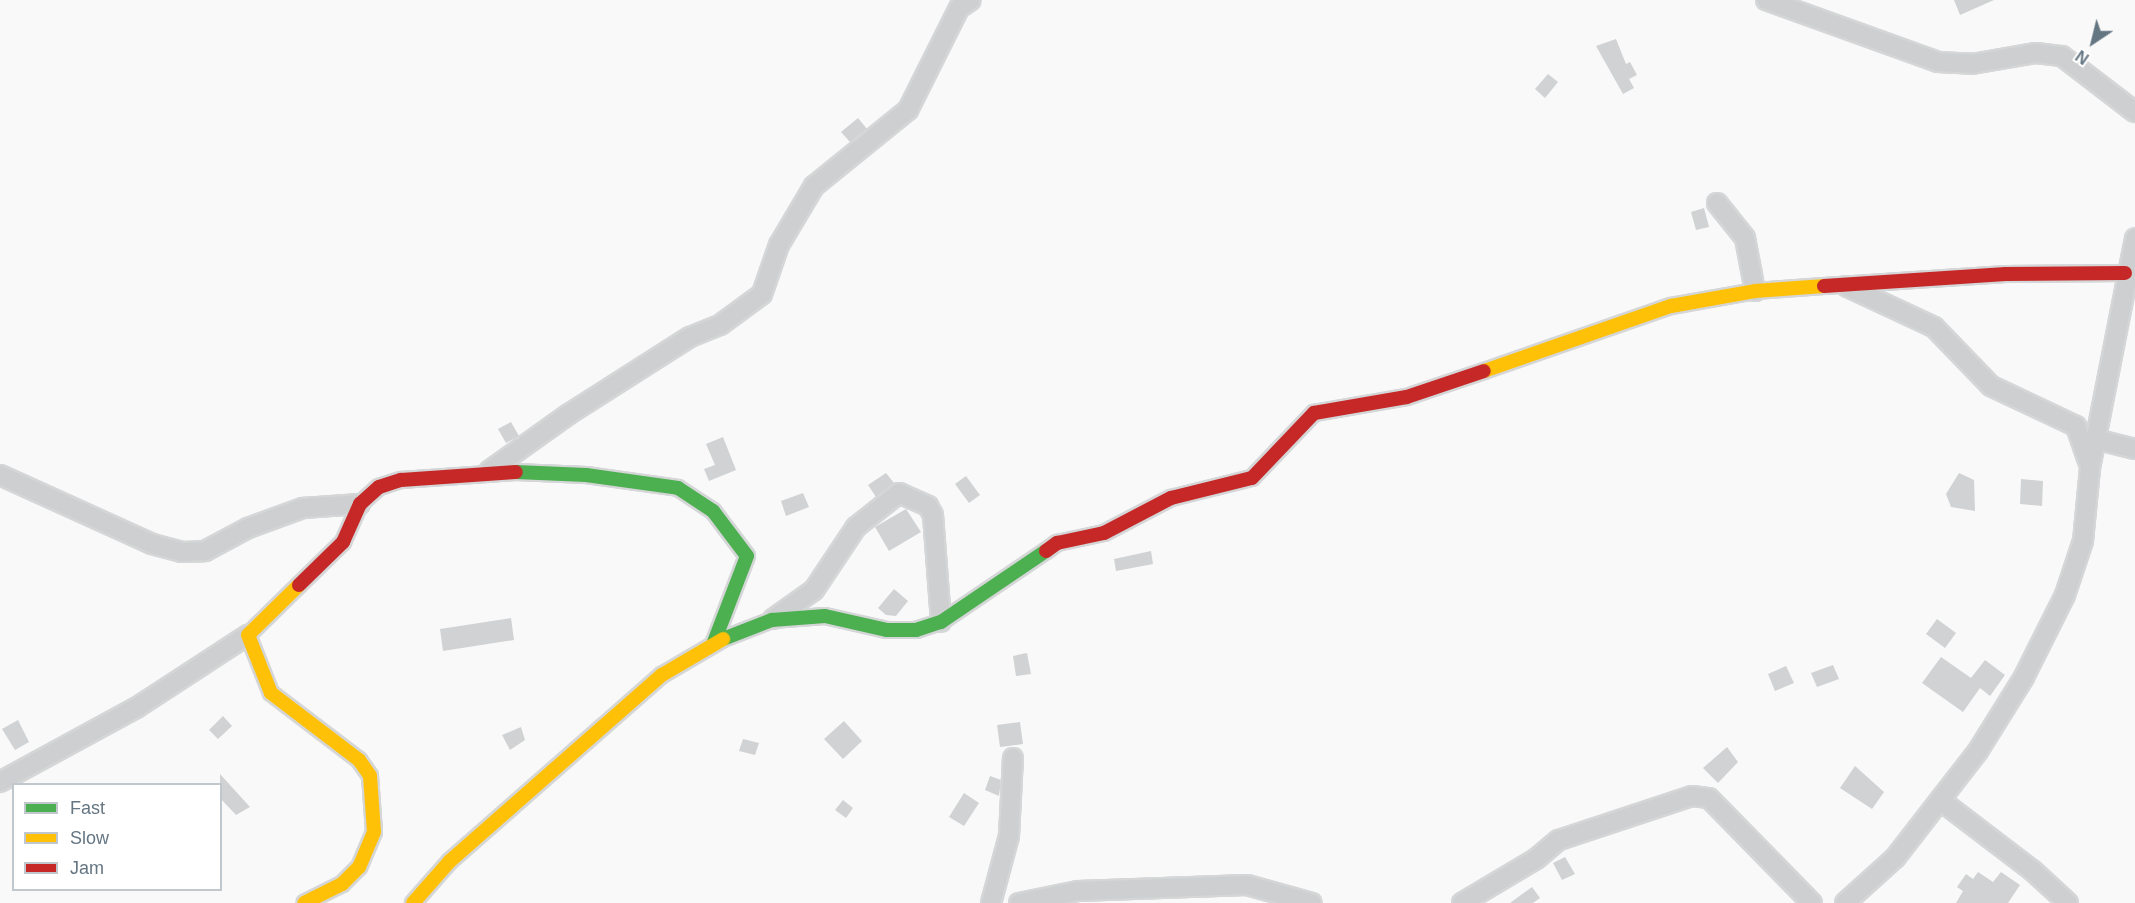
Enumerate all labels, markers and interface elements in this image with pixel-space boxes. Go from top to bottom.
north arrow [2063,12,2123,72]
text: N [2073,47,2092,67]
legend [12,783,222,891]
text: Fast [70,798,105,818]
text: Slow [70,828,109,848]
text: Jam [70,858,104,878]

